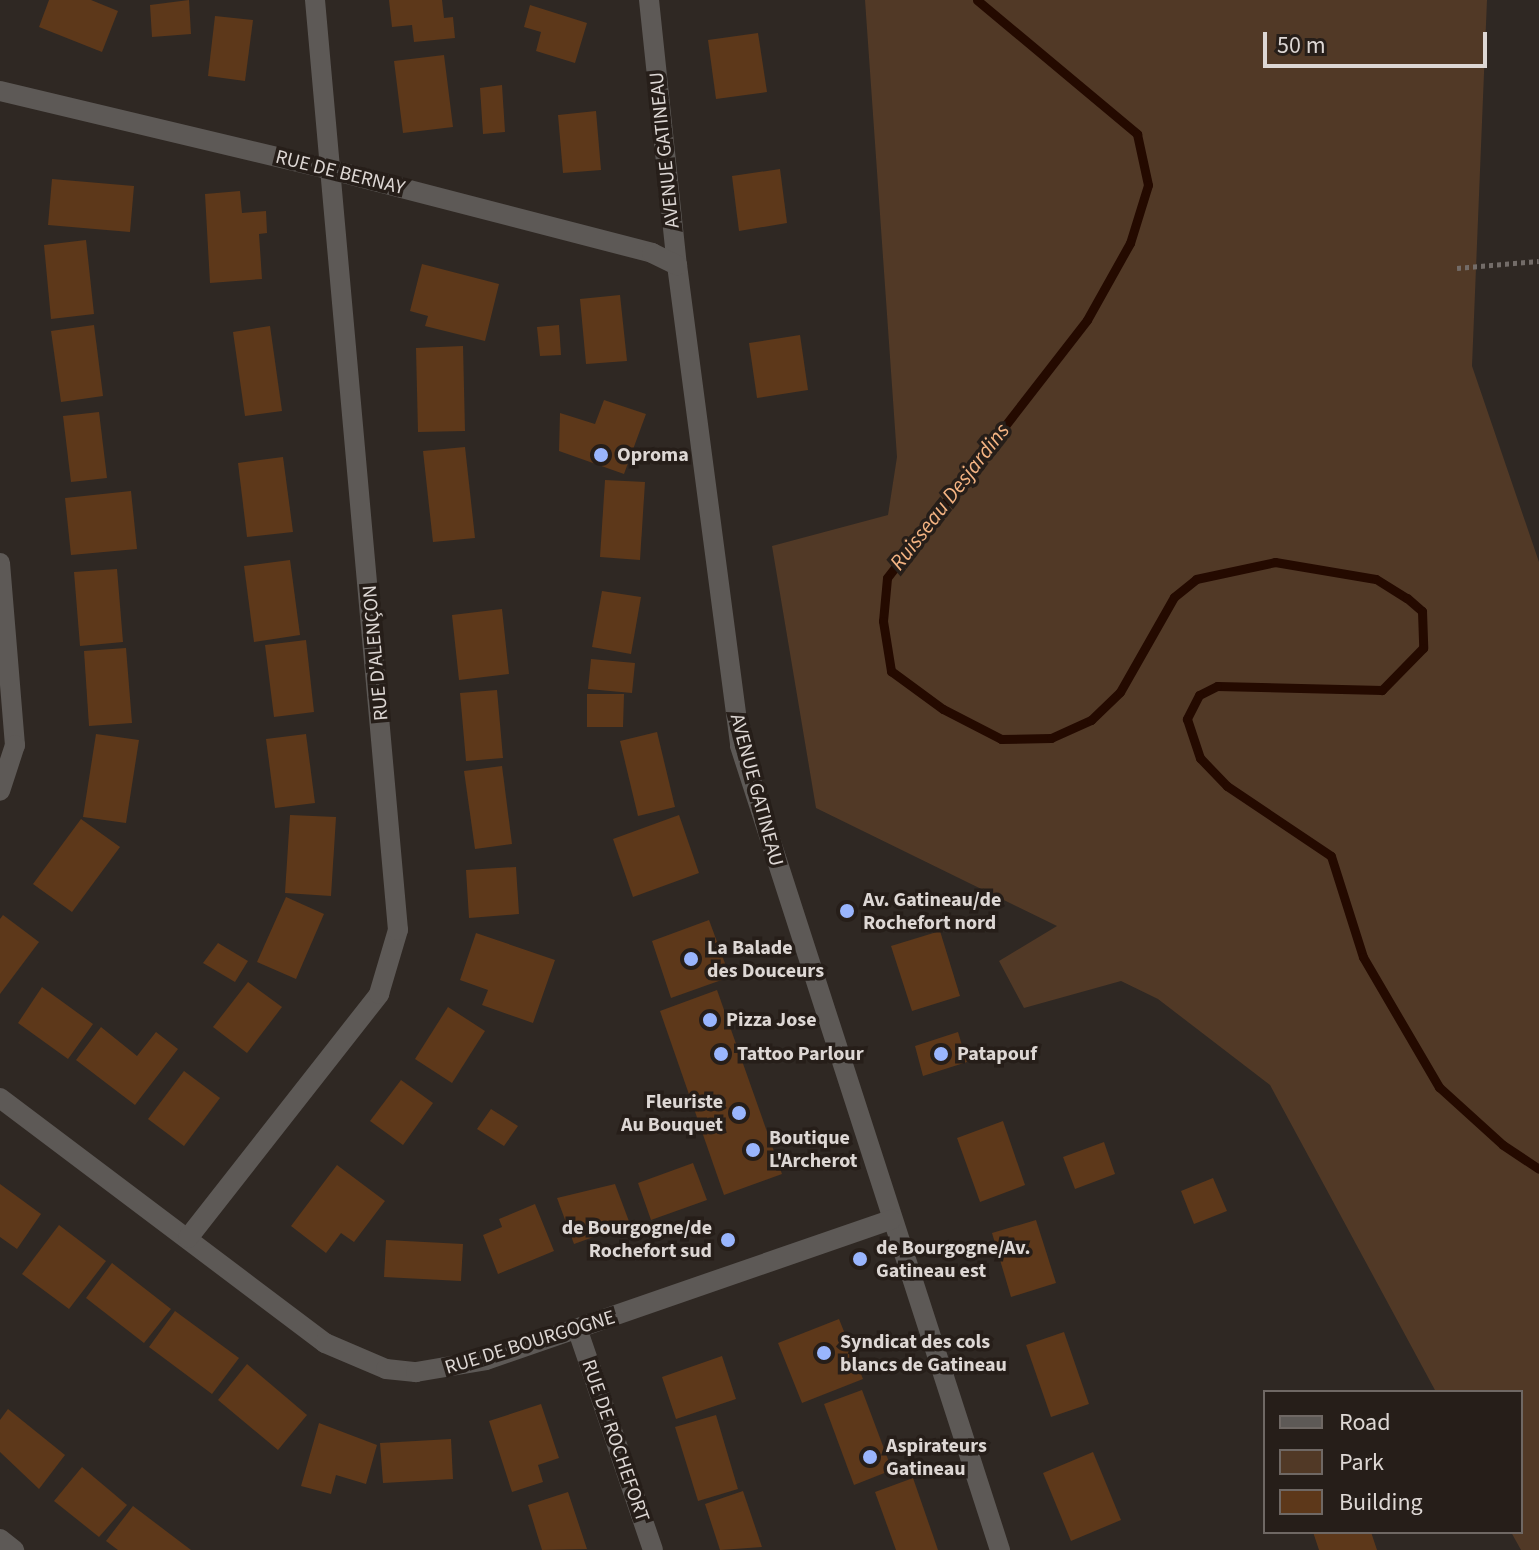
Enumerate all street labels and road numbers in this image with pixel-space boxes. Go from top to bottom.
street label: AVENUE GATINEAU [645,71,685,229]
street label: RUE DE BERNAY [273,145,407,201]
street label: RUE D'ALENÇON [358,584,394,722]
street label: AVENUE GATINEAU [724,711,788,869]
street label: RUE DE BOURGOGNE [442,1306,618,1380]
street label: RUE DE ROCHEFORT [576,1357,654,1525]

